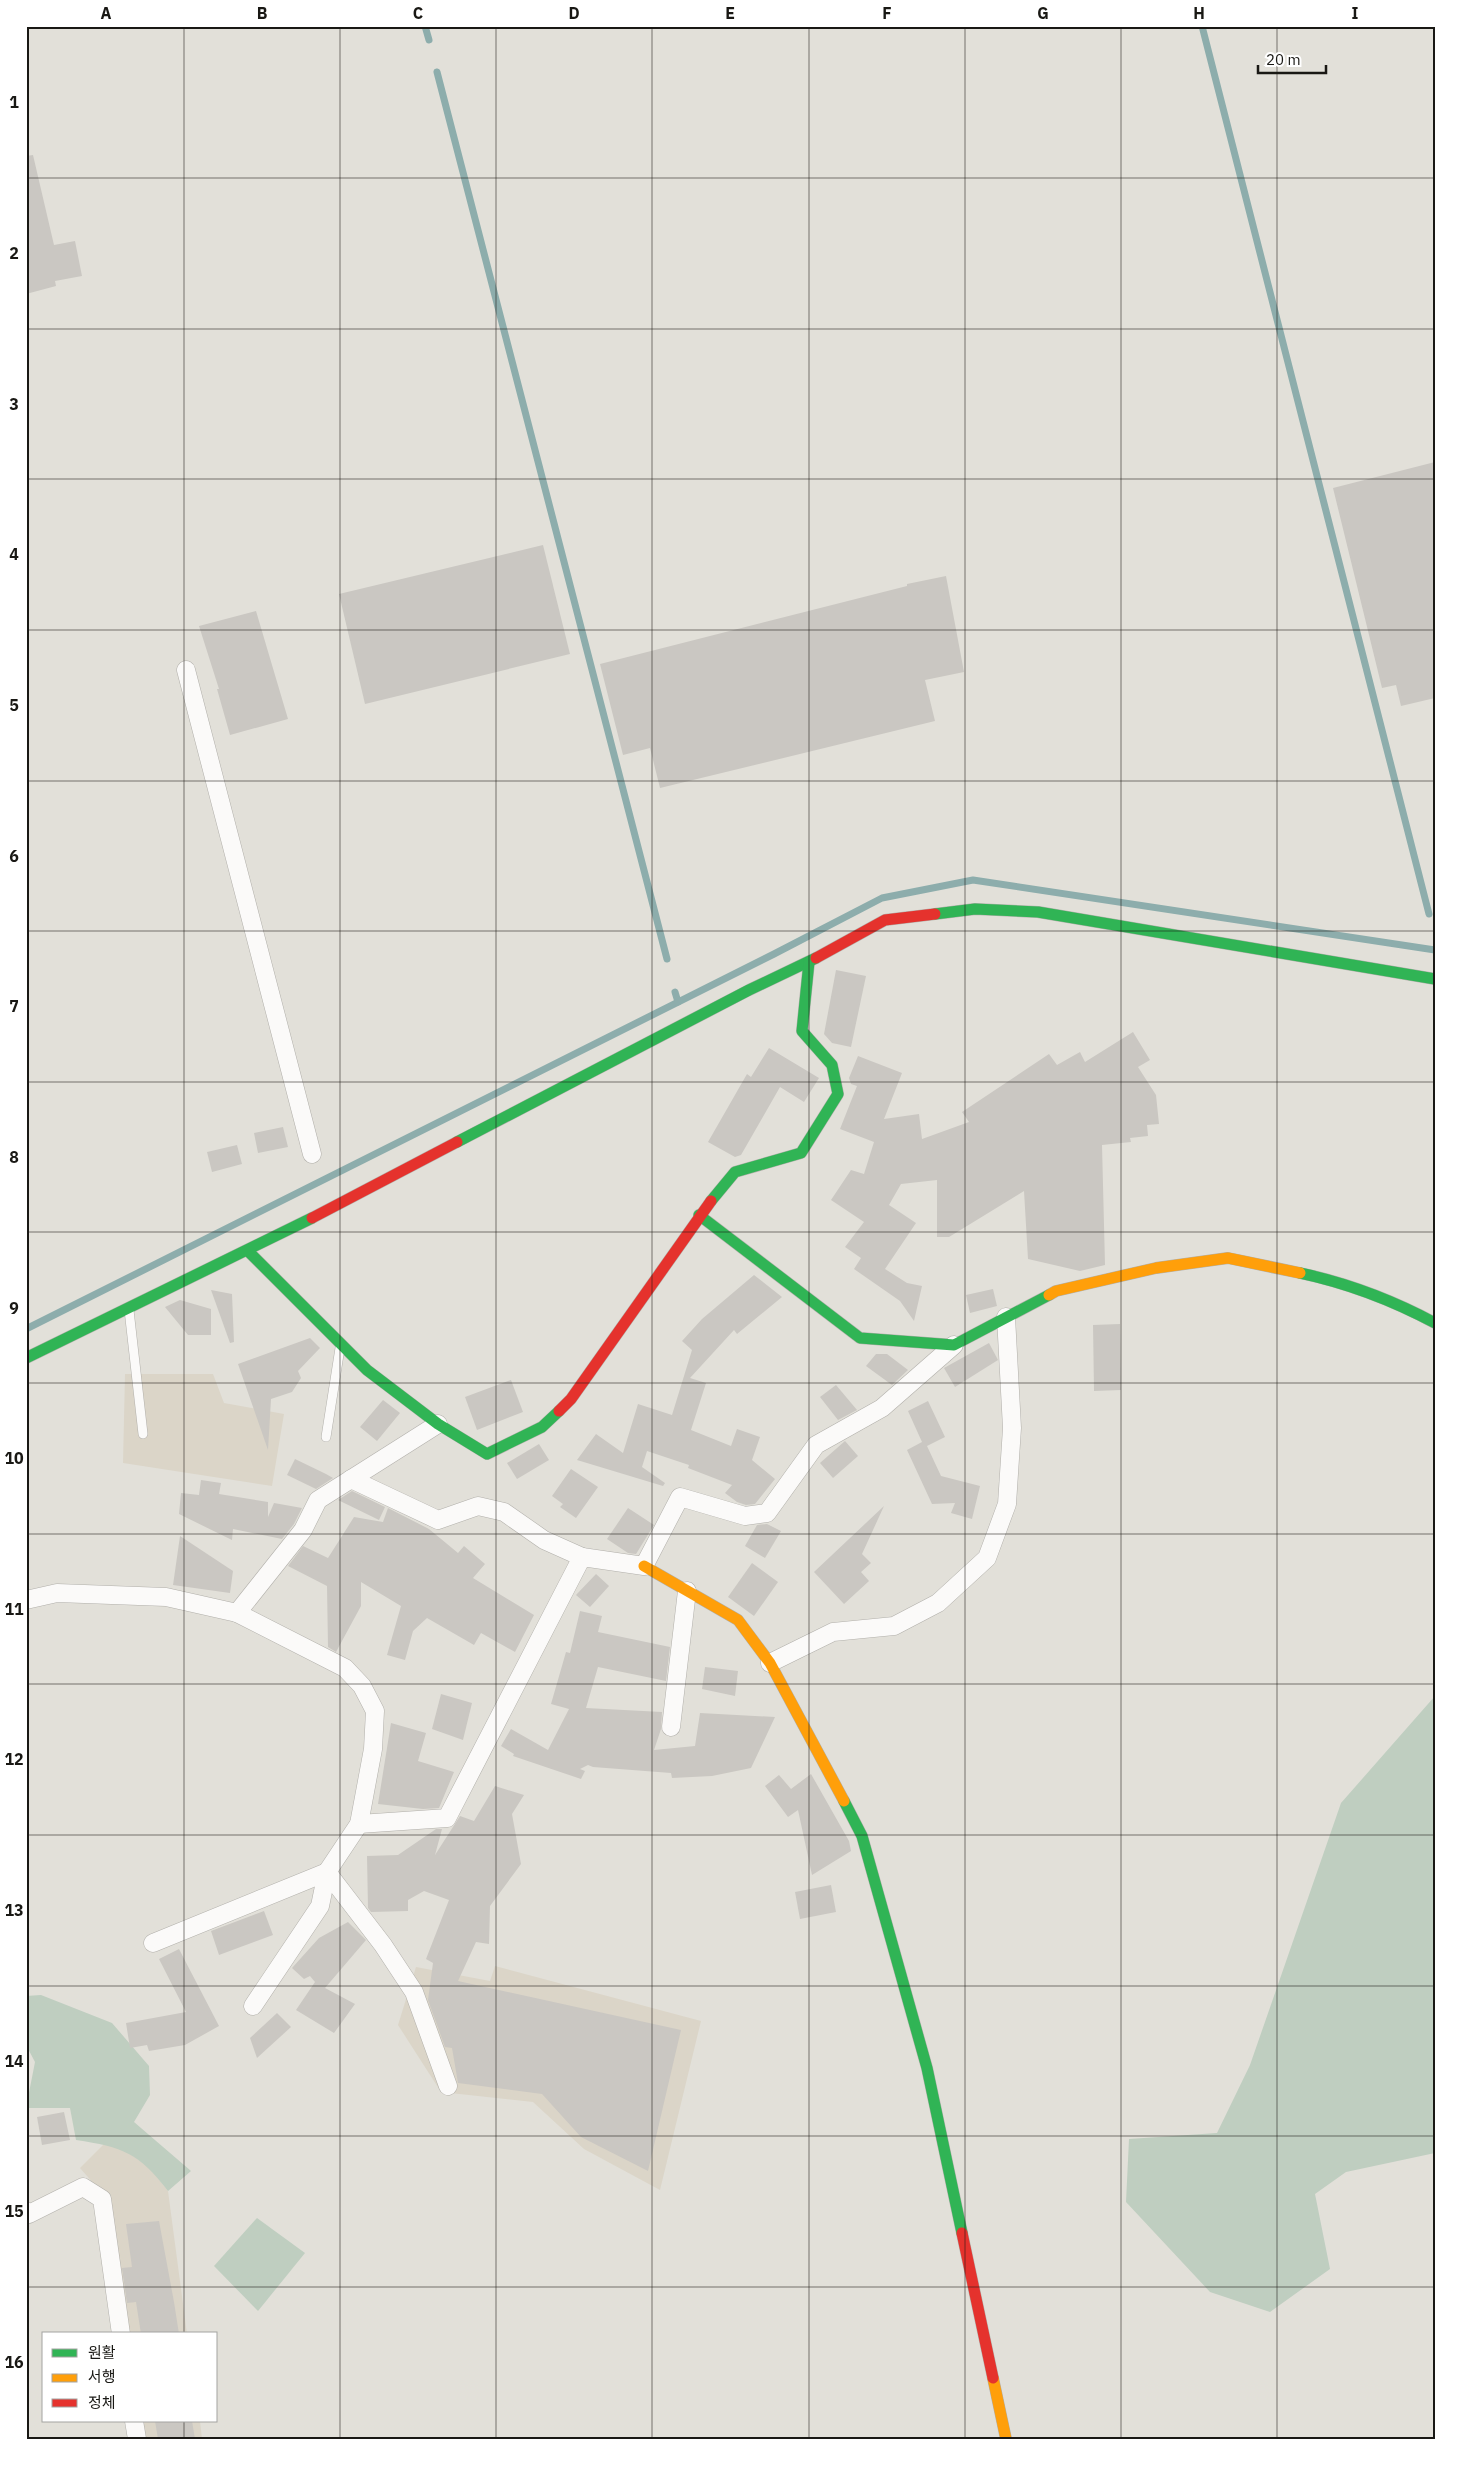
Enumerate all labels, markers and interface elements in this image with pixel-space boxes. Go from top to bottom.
text: A [101,3,112,23]
text: B [257,3,268,23]
text: C [413,3,423,23]
text: D [568,3,580,23]
text: E [725,3,735,23]
text: F [882,3,892,23]
text: G [1037,3,1049,23]
text: H [1193,3,1205,23]
text: I [1352,3,1359,23]
scale bar [1258,42,1326,74]
text: 20 m [1266,50,1301,69]
text: 1 [9,92,19,112]
text: 2 [9,243,19,263]
text: 3 [9,394,19,414]
text: 4 [9,544,19,564]
text: 5 [9,695,19,715]
text: 6 [9,846,19,866]
text: 7 [9,996,19,1016]
text: 8 [9,1147,19,1167]
text: 9 [9,1298,19,1318]
text: 10 [4,1448,24,1468]
text: 11 [4,1599,24,1619]
text: 12 [4,1749,24,1769]
text: 13 [4,1900,24,1920]
text: 14 [4,2051,24,2071]
text: 15 [4,2201,24,2221]
legend [42,2332,218,2422]
text: 원활 [88,2343,116,2362]
text: 16 [4,2352,24,2372]
text: 서행 [88,2367,116,2386]
text: 정체 [88,2393,116,2412]

